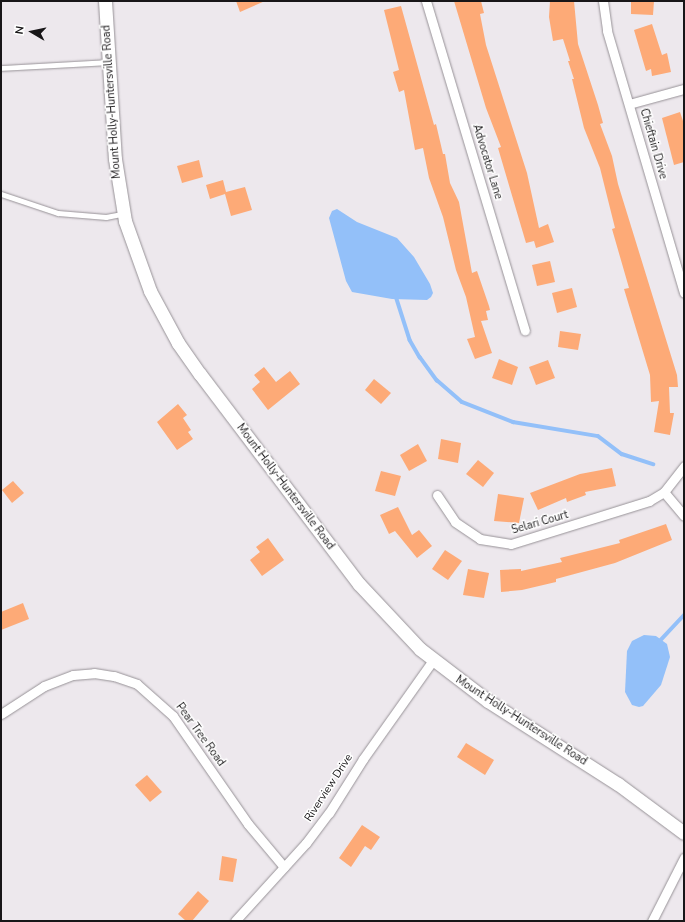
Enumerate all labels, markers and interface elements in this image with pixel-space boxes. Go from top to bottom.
north arrow [12,12,52,52]
text: N [12,25,28,35]
street label: Mount Holly-Huntersville Road [100,25,124,179]
street label: Chieftain Drive [637,107,669,181]
street label: Advocator Lane [469,123,505,201]
street label: Mount Holly-Huntersville Road [233,422,337,552]
street label: Selari Court [510,509,570,537]
street label: Mount Holly-Huntersville Road [453,674,589,768]
street label: Pear Tree Road [173,701,227,769]
street label: Riverview Drive [302,752,356,824]

